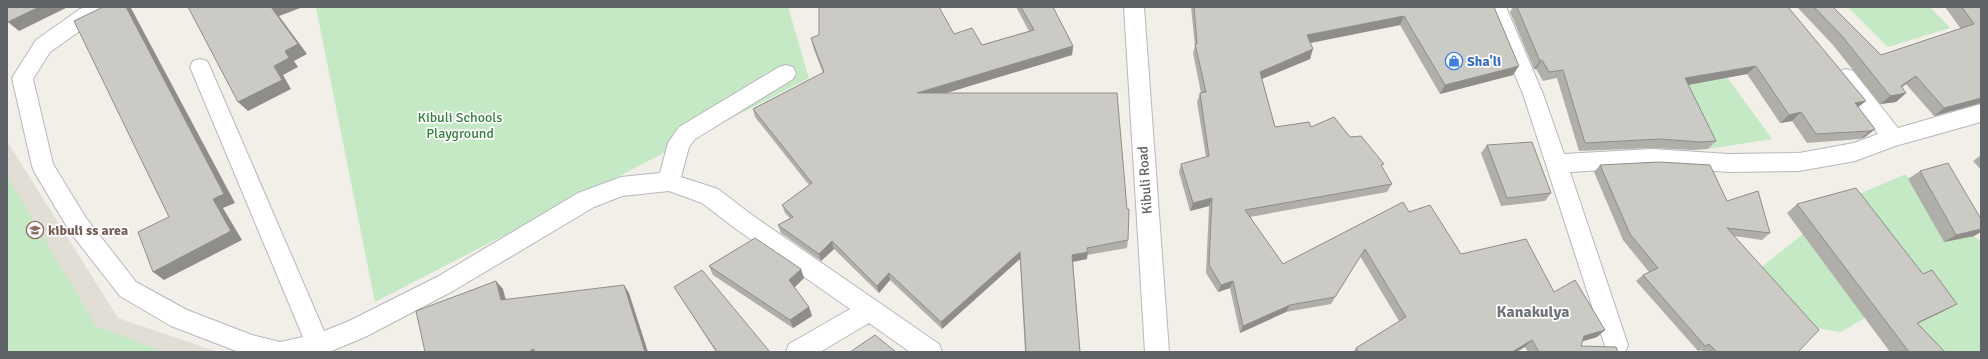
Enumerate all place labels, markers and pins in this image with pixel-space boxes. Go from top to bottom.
shop icon: Sha'li [1444,51,1464,71]
place label: Sha'li [1467,53,1501,70]
school or university icon: kibuli ss area [25,220,45,240]
place label: kibuli ss area [48,222,128,239]

